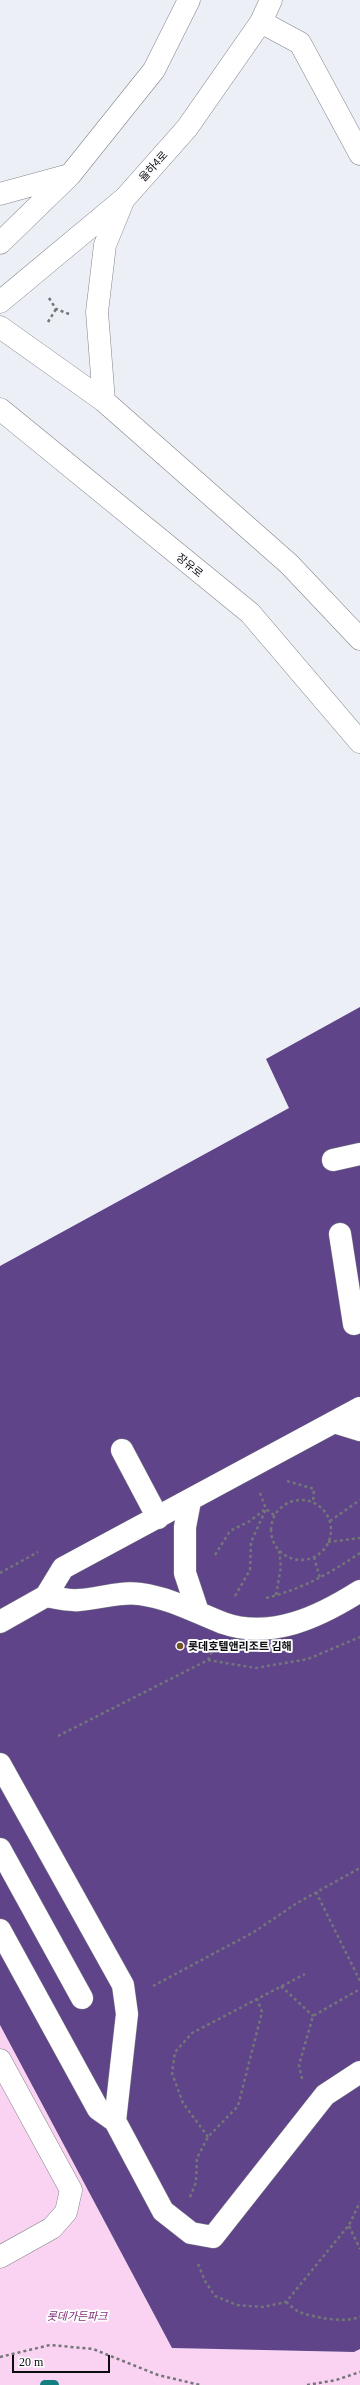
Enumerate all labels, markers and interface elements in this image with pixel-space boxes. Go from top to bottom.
street label: 율하4로 [136,148,170,184]
street label: 장유로 [174,550,206,580]
place label: 롯데호텔앤리조트 김해 [188,1639,292,1653]
marker: 롯데호텔앤리조트 김해 [175,1641,185,1651]
park label: 롯데가든파크 [47,2309,107,2323]
scale bar [14,2347,112,2373]
text: 20 m [19,2355,43,2369]

